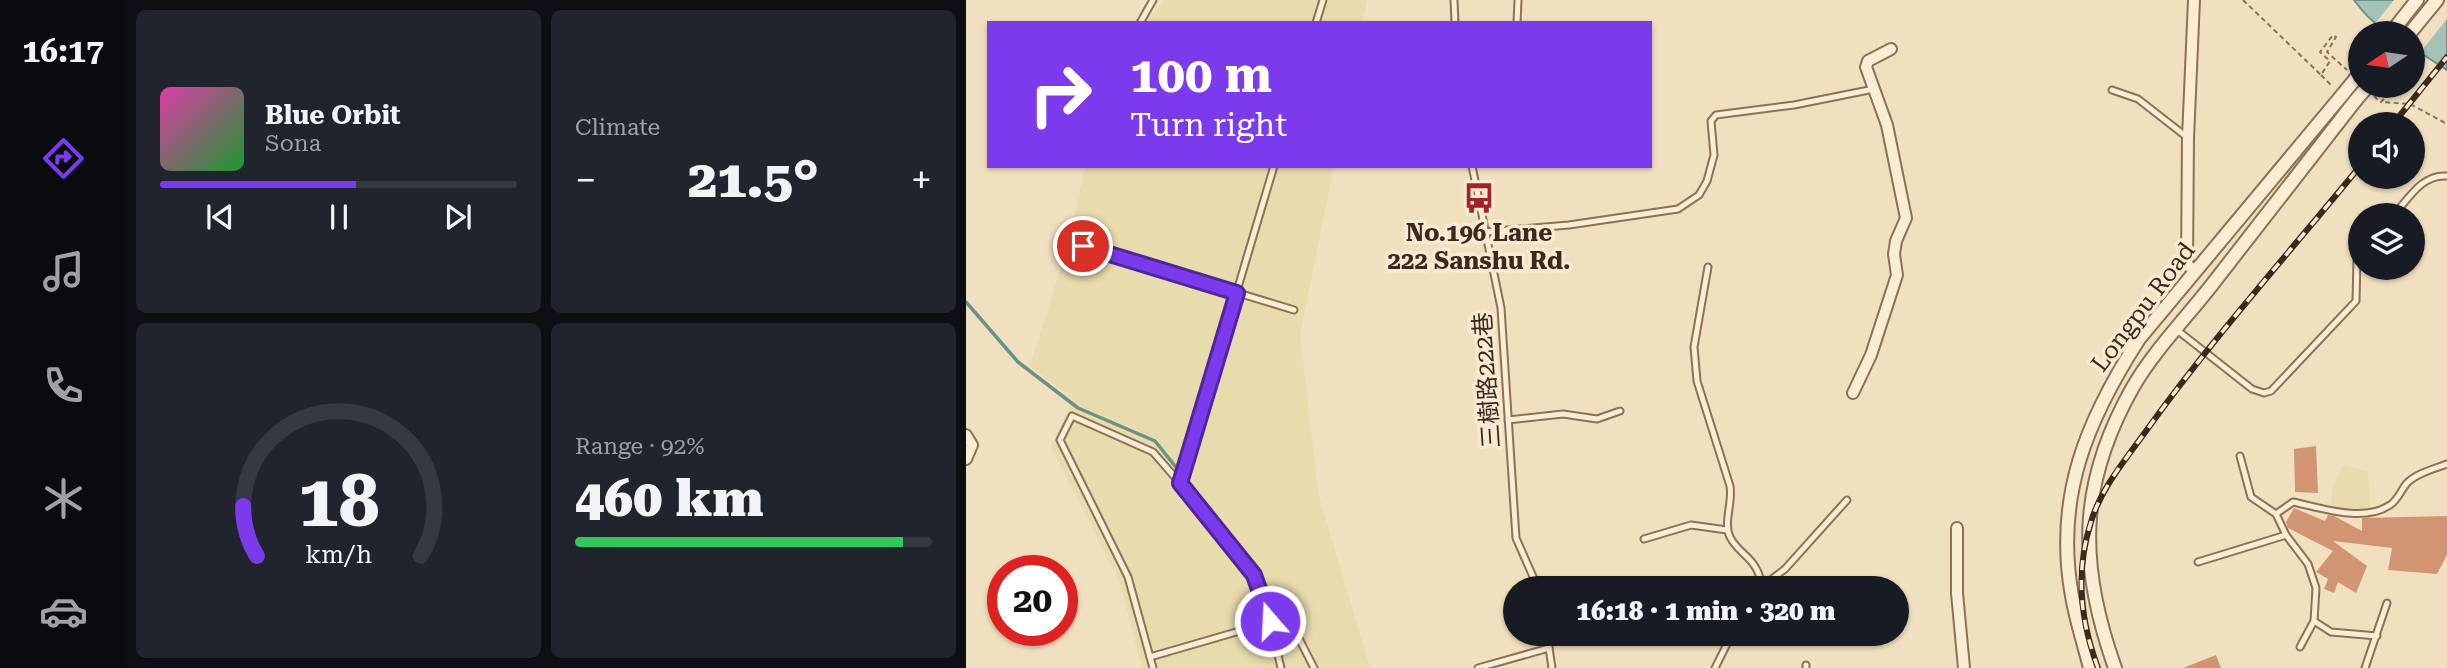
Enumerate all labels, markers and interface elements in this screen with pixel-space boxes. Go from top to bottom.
north arrow [2348,21,2426,98]
map controls [2348,21,2425,280]
text: 16:17 [22,32,104,70]
text: 100 m [1130,47,1272,104]
icon: right [1015,49,1106,140]
text: Blue Orbit [265,100,401,130]
text: Turn right [1130,106,1287,144]
button: sound [2348,112,2425,189]
text: Climate [575,114,660,141]
text: Sona [265,130,321,157]
icon: directions [39,134,88,183]
text: 21.5° [688,149,819,210]
text: − [575,158,596,202]
text: + [911,158,932,202]
bus stop icon: No.196 Lane 222 Sanshu Rd. [1462,181,1496,215]
icon: previous [201,198,239,236]
icon: pause [320,198,358,236]
icon: next [439,198,477,236]
button: layers [2348,203,2425,280]
pin [1053,216,1113,276]
place label: No.196 Lane 222 Sanshu Rd. [1388,219,1570,275]
icon: arrive [1064,227,1102,265]
street label: Longpu Road [2085,237,2201,377]
icon: music [39,247,88,296]
street label: 三樹路222巷 [1468,311,1506,449]
icon: phone [39,361,88,410]
text: Range · 92% [575,433,704,460]
text: 18 [298,460,379,545]
text: 460 km [575,468,763,529]
icon: climate [39,474,88,523]
text: km/h [305,540,372,569]
speed limit sign: 20 [987,555,1078,646]
position arrow [1233,584,1307,658]
icon: car [39,587,88,636]
text: 16:18 · 1 min · 320 m [1576,596,1836,626]

